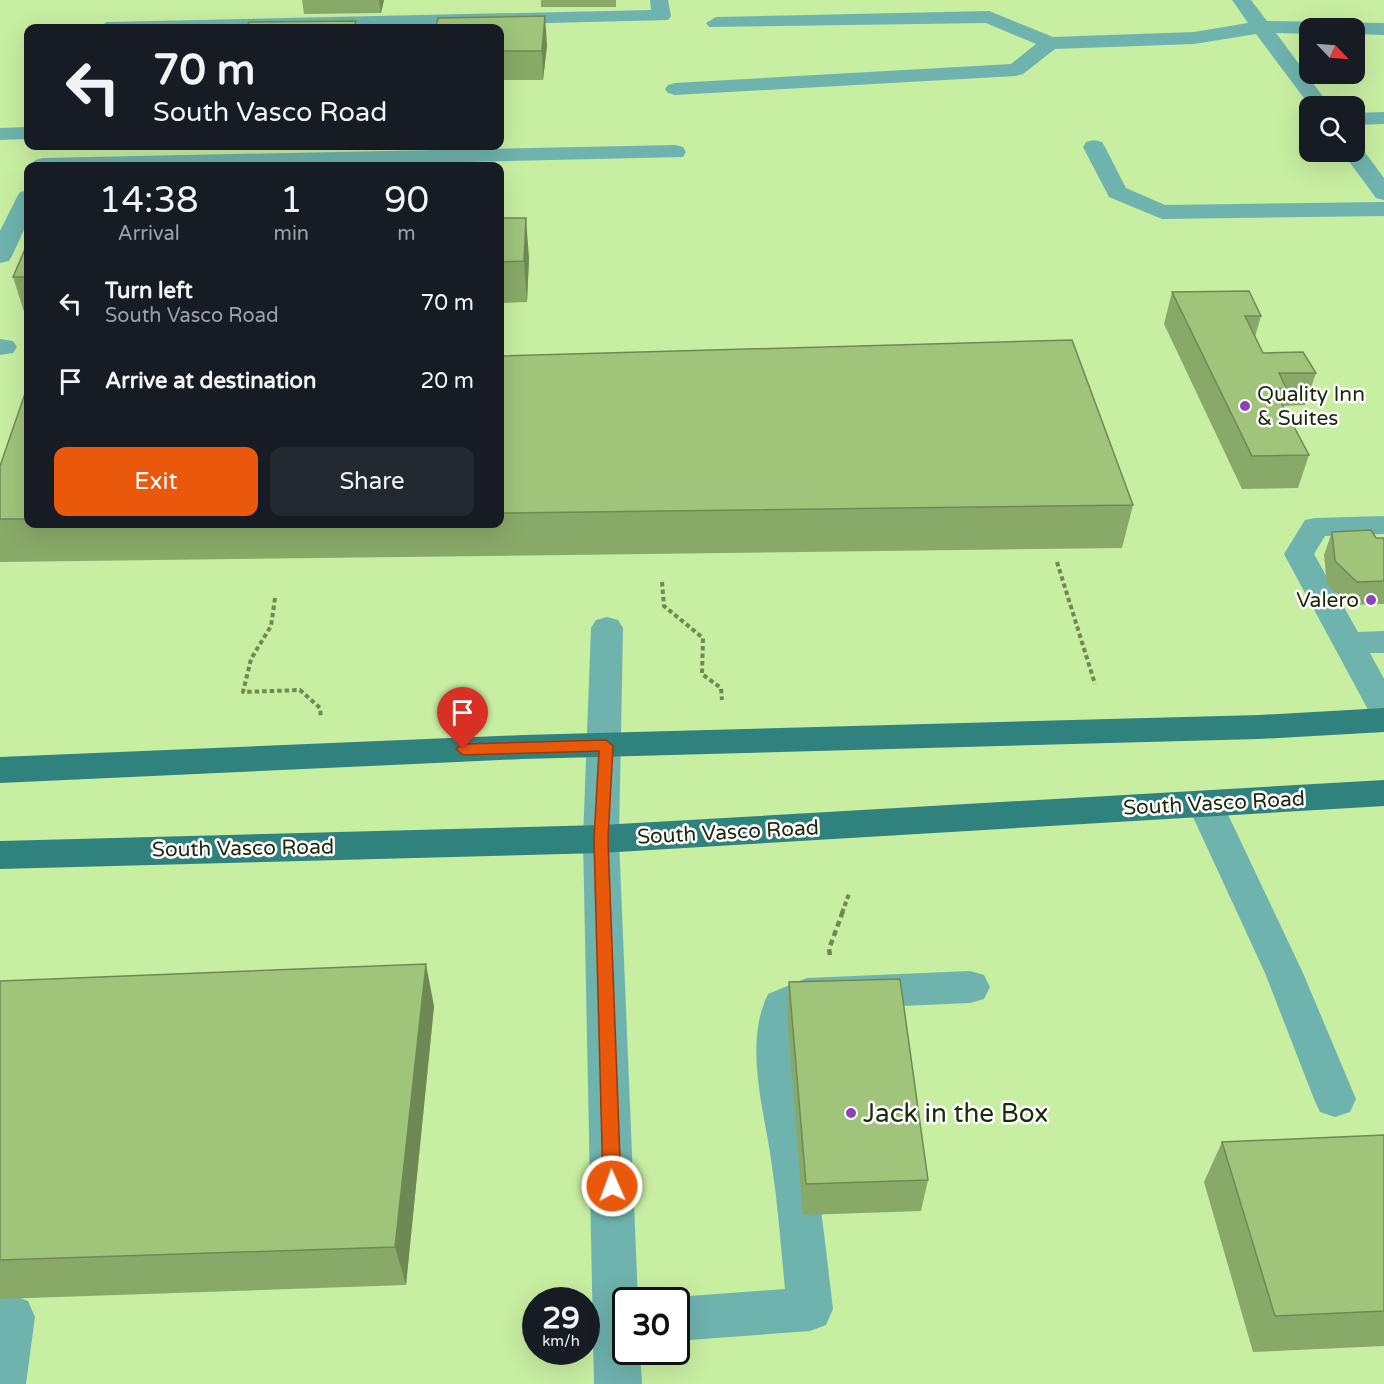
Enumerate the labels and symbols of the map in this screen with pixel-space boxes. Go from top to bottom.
north arrow [1299,18,1365,84]
place label: Quality Inn & Suites [1257,382,1365,431]
marker: Quality Inn & Suites [1238,399,1252,413]
place label: Valero [1296,588,1359,613]
marker: Valero [1364,593,1378,607]
pin [437,687,488,749]
street label: South Vasco Road [1122,786,1306,821]
street label: South Vasco Road [636,815,820,850]
street label: South Vasco Road [152,834,334,863]
place label: Jack in the Box [863,1098,1048,1129]
marker: Jack in the Box [844,1106,858,1120]
position arrow [580,1154,644,1218]
speed limit sign: 30 [612,1287,690,1365]

